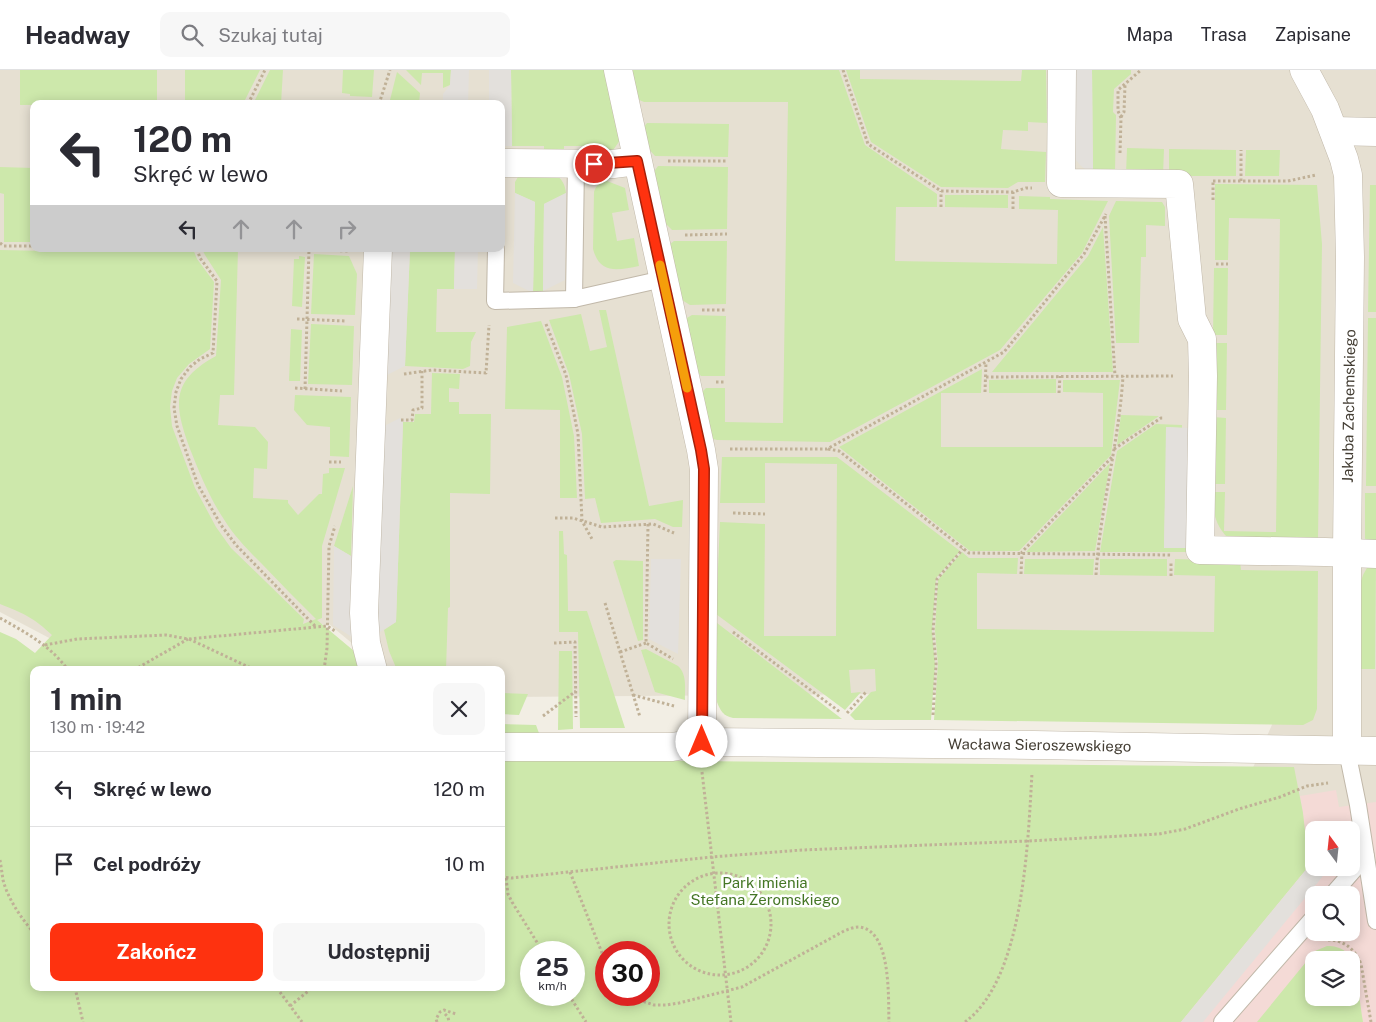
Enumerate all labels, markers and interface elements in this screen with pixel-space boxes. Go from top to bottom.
search box [160,12,510,57]
text: Headway [25,21,130,49]
icon: search [178,21,206,49]
text: Szukaj tutaj [218,24,323,46]
text: Mapa [1126,24,1173,45]
text: Trasa [1201,24,1247,45]
text: Zapisane [1275,24,1351,45]
text: 120 m [133,119,232,160]
icon: left [50,120,115,185]
pin [573,143,615,185]
icon: arrive [580,150,608,178]
text: Skręć w lewo [133,161,268,187]
icon: left [174,215,202,243]
icon: ahead [227,215,255,243]
icon: ahead [280,215,308,243]
icon: right [333,215,361,243]
street label: Jakuba Zachemskiego [1339,329,1358,483]
text: 1 min [50,681,122,717]
button: close [433,683,485,735]
position arrow [675,715,727,767]
text: 130 m · 19:42 [50,718,145,737]
street label: Wacława Sieroszewskiego [948,735,1131,755]
icon: left [50,775,78,803]
text: Skręć w lewo [93,778,212,800]
text: 120 m [433,778,485,800]
north arrow [1305,821,1360,876]
map controls [1305,821,1360,1006]
icon: arrive [50,850,78,878]
text: Cel podróży [93,853,201,875]
text: 10 m [445,853,485,875]
park label: Park imienia Stefana Żeromskiego [690,874,840,908]
button: search [1305,886,1360,941]
button: Zakończ [50,923,263,981]
button: Udostępnij [273,923,485,981]
speed limit sign: 30 [595,941,660,1006]
button: layers [1305,951,1360,1006]
text: 25 [536,952,569,982]
text: km/h [538,979,567,993]

